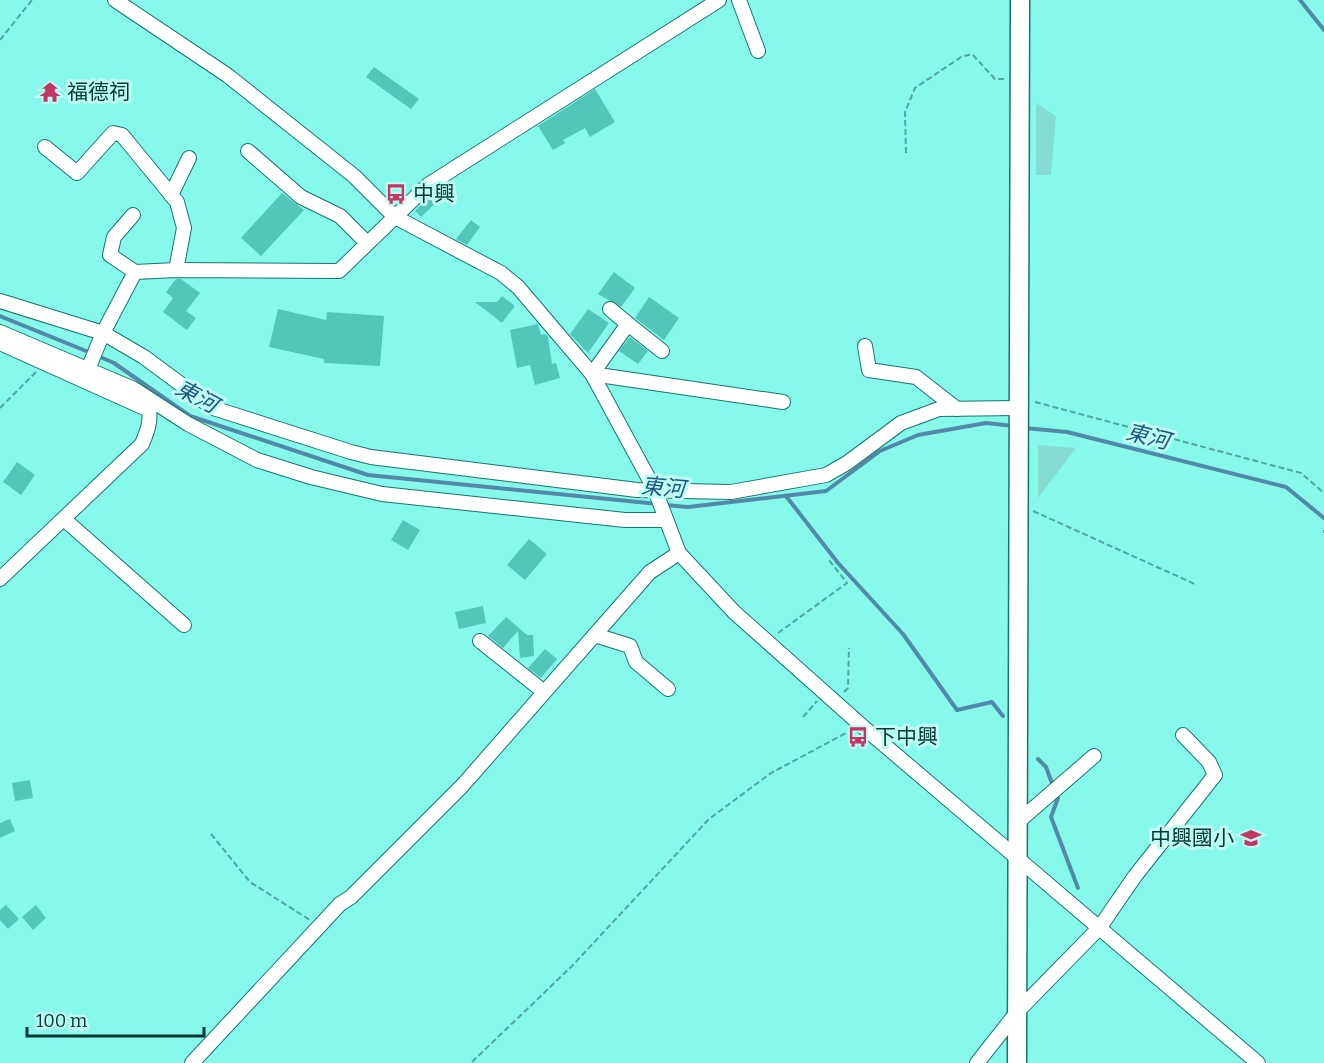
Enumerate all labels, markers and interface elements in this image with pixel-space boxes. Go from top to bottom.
place label: 福德祠 [67,79,130,105]
temple icon: 福德祠 [38,80,62,104]
place label: 中興 [413,181,455,207]
bus stop icon: 中興 [384,182,408,206]
water label: 東河 [171,374,226,421]
water label: 東河 [1123,418,1176,456]
water label: 東河 [640,472,690,503]
place label: 下中興 [875,724,938,750]
bus stop icon: 下中興 [846,725,870,749]
place label: 中興國小 [1150,825,1234,851]
school or university icon: 中興國小 [1239,826,1263,850]
scale bar [27,1000,204,1038]
text: 100 m [36,1010,87,1032]

